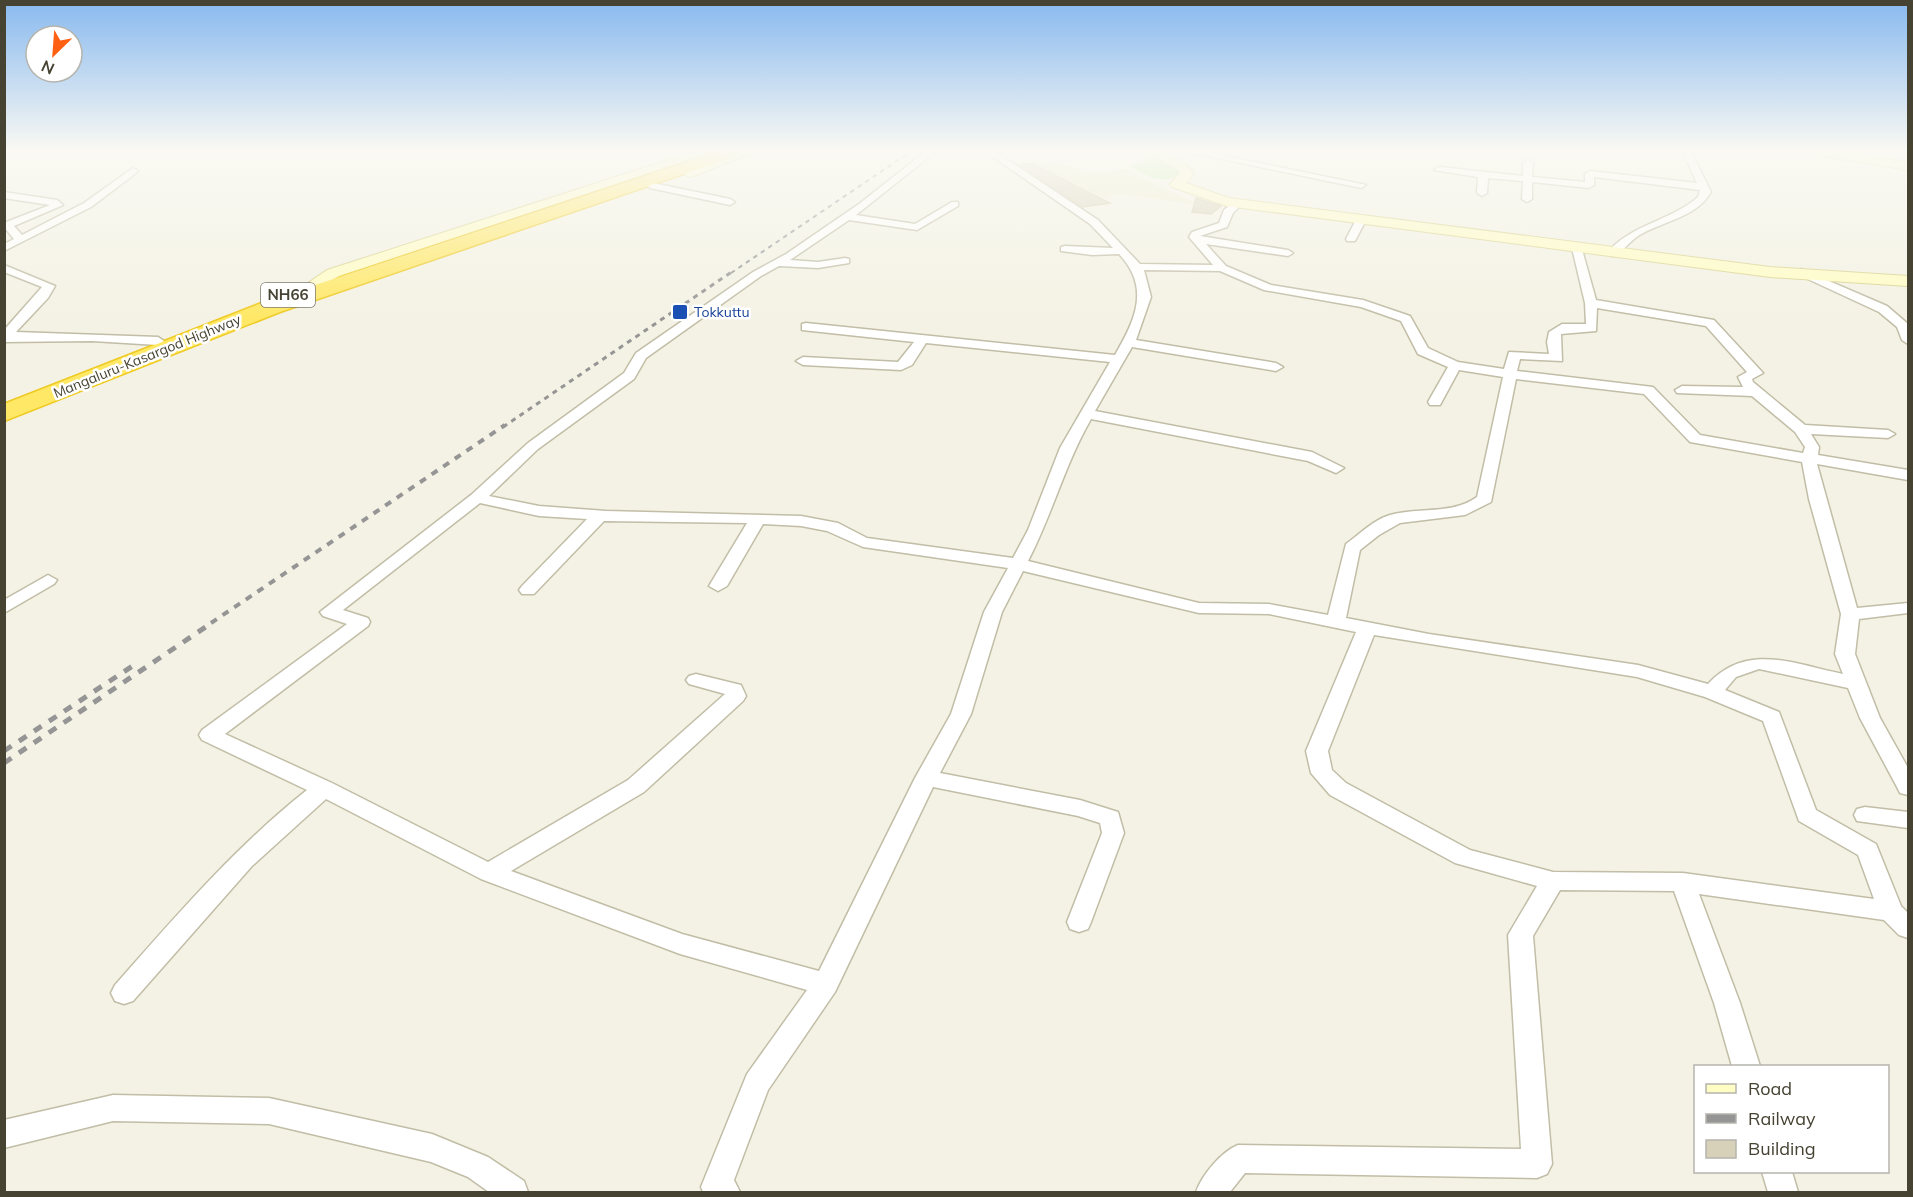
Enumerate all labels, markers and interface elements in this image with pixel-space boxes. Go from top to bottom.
north arrow [24,24,84,84]
text: N [38,56,57,79]
road number: NH66 [261,283,315,307]
marker: Tokkuttu [671,303,689,321]
place label: Tokkuttu [694,303,750,321]
street label: Mangaluru-Kasargod Highway [51,310,244,402]
legend [1694,1065,1889,1173]
text: Road [1748,1077,1792,1100]
text: Railway [1748,1107,1816,1130]
text: Building [1748,1137,1816,1160]

